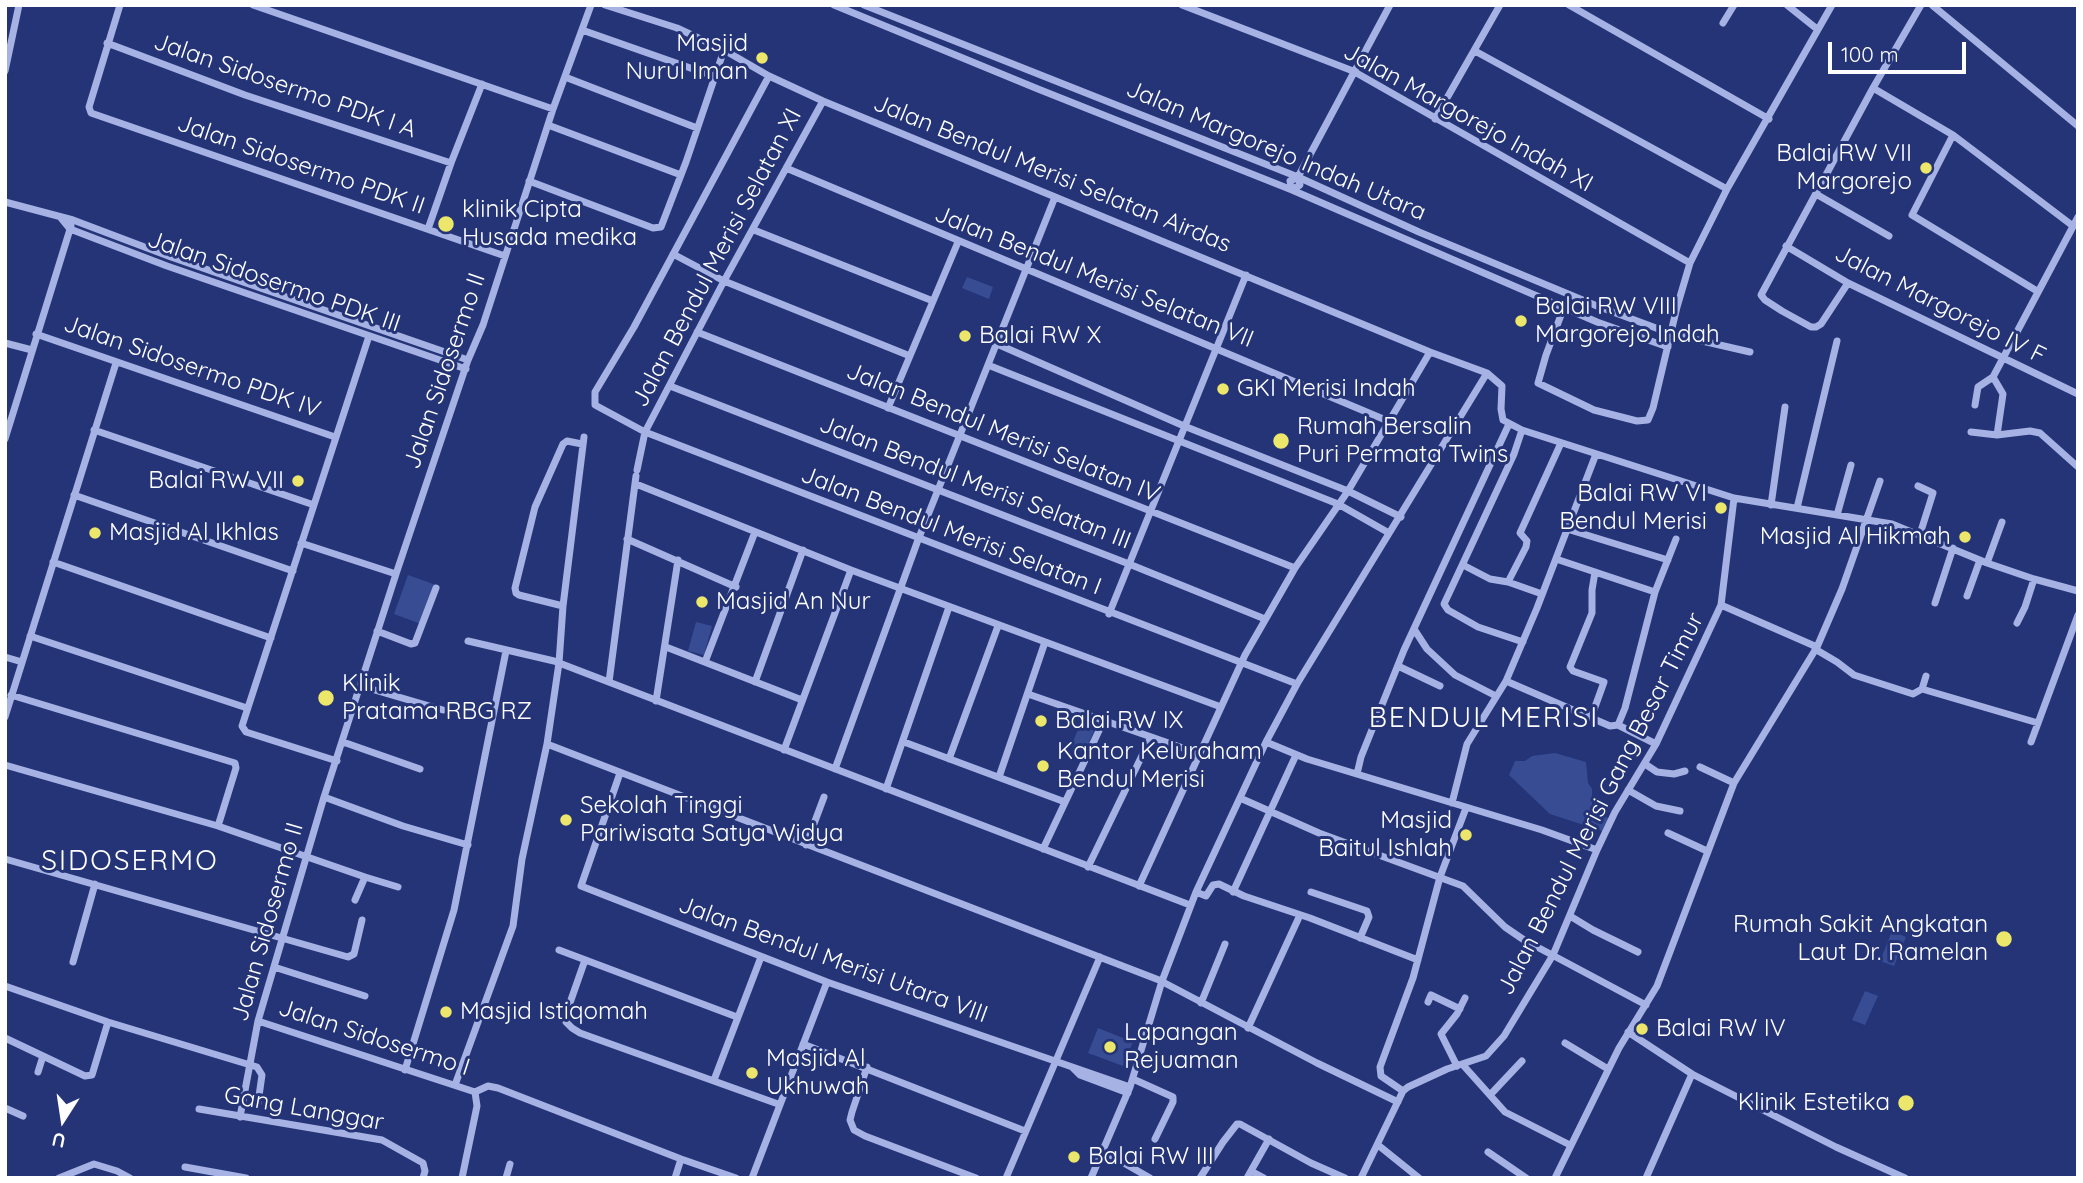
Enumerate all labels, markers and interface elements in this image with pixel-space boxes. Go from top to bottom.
street label: Jalan Sidosermo PDK I A [150,27,420,145]
scale bar [1831,28,1969,72]
place label: Masjid Nurul Iman [626,30,748,86]
street label: Jalan Margorejo Indah XI [1338,37,1598,199]
text: 100 m [1841,41,1899,67]
marker: Masjid Nurul Iman [754,50,770,66]
street label: Jalan Margorejo Indah Utara [1122,75,1430,227]
street label: Jalan Bendul Merisi Selatan Airdas [869,89,1235,259]
street label: Jalan Bendul Merisi Selatan XI [626,104,808,412]
street label: Jalan Sidosermo PDK II [174,109,428,221]
place label: Balai RW VII Margorejo [1776,140,1912,196]
marker: Balai RW VII Margorejo [1918,160,1934,176]
place label: klinik Cipta Husada medika [462,196,637,252]
street label: Jalan Bendul Merisi Selatan VII [930,200,1258,354]
marker: klinik Cipta Husada medika [436,214,456,234]
street label: Jalan Sidosermo PDK III [144,225,404,339]
street label: Jalan Margorejo IV F [1830,239,2050,371]
street label: Jalan Sidosermo II [398,269,492,473]
place label: Balai RW VIII Margorejo Indah [1535,293,1720,349]
street label: Jalan Sidosermo PDK IV [60,309,324,425]
marker: Balai RW VIII Margorejo Indah [1513,313,1529,329]
place label: Balai RW X [979,322,1101,350]
marker: Balai RW X [957,328,973,344]
street label: Jalan Bendul Merisi Selatan IV [842,357,1164,509]
place label: GKI Merisi Indah [1237,375,1416,403]
marker: GKI Merisi Indah [1215,381,1231,397]
street label: Jalan Bendul Merisi Selatan III [815,410,1135,556]
place label: Rumah Bersalin Puri Permata Twins [1297,413,1508,469]
marker: Rumah Bersalin Puri Permata Twins [1271,431,1291,451]
street label: Jalan Bendul Merisi Selatan I [797,460,1105,602]
place label: Balai RW VII [148,467,284,495]
marker: Balai RW VII [290,473,306,489]
place label: Balai RW VI Bendul Merisi [1559,480,1707,536]
marker: Balai RW VI Bendul Merisi [1713,500,1729,516]
place label: Masjid Al Ikhlas [109,519,279,547]
place label: Masjid Al Hikmah [1760,523,1951,551]
marker: Masjid Al Ikhlas [87,525,103,541]
marker: Masjid Al Hikmah [1957,529,1973,545]
place label: Masjid An Nur [716,588,871,616]
marker: Masjid An Nur [694,594,710,610]
street label: Jalan Bendul Merisi Gang Besar Timur [1492,608,1710,1000]
place label: Klinik Pratama RBG RZ [342,670,532,726]
marker: Klinik Pratama RBG RZ [316,688,336,708]
district label: BENDUL MERISI [1370,702,1598,736]
place label: Balai RW IX [1055,707,1183,735]
marker: Balai RW IX [1033,713,1049,729]
place label: Kantor Keluraham Bendul Merisi [1057,738,1262,794]
marker: Kantor Keluraham Bendul Merisi [1035,758,1051,774]
place label: Sekolah Tinggi Pariwisata Satya Widya [580,792,843,848]
place label: Masjid Baitul Ishlah [1318,807,1452,863]
marker: Sekolah Tinggi Pariwisata Satya Widya [558,812,574,828]
street label: Jalan Sidosermo II [226,819,310,1025]
marker: Masjid Baitul Ishlah [1458,827,1474,843]
district label: SIDOSERMO [42,845,218,879]
street label: Jalan Bendul Merisi Utara VIII [674,891,992,1029]
place label: Rumah Sakit Angkatan Laut Dr. Ramelan [1733,911,1988,967]
marker: Rumah Sakit Angkatan Laut Dr. Ramelan [1994,929,2014,949]
street label: Jalan Sidosermo I [275,993,473,1083]
place label: Masjid Istiqomah [460,998,648,1026]
marker: Masjid Istiqomah [438,1004,454,1020]
place label: Balai RW IV [1656,1015,1786,1043]
place label: Lapangan Rejuaman [1124,1019,1239,1075]
marker: Balai RW IV [1634,1021,1650,1037]
marker: Lapangan Rejuaman [1102,1039,1118,1055]
place label: Masjid Al Ukhuwah [766,1045,869,1101]
marker: Masjid Al Ukhuwah [744,1065,760,1081]
street label: Gang Langgar [222,1081,386,1137]
north arrow [28,1085,98,1155]
place label: Klinik Estetika [1738,1089,1890,1117]
marker: Klinik Estetika [1896,1093,1916,1113]
text: U [50,1127,68,1154]
place label: Balai RW III [1088,1143,1214,1171]
marker: Balai RW III [1066,1149,1082,1165]

